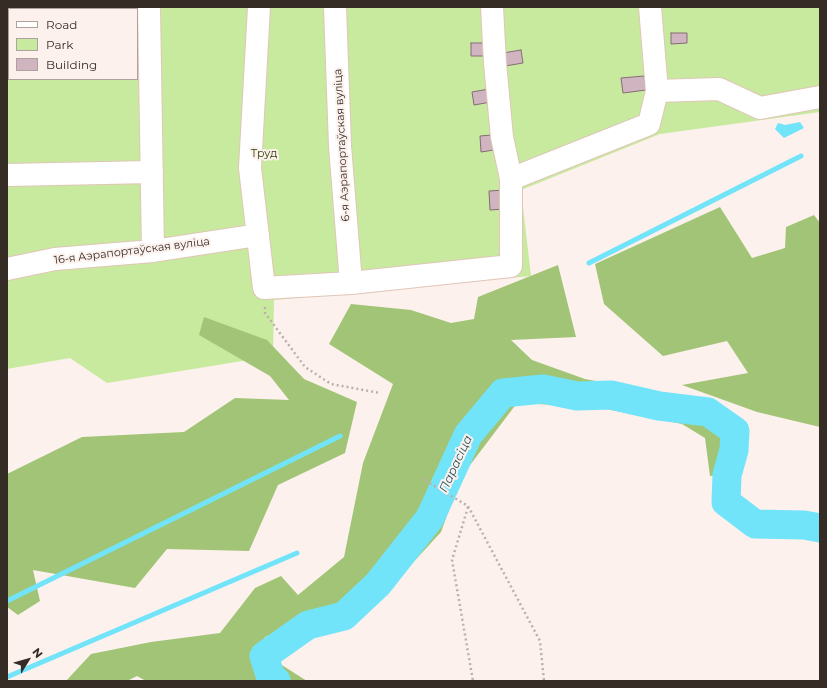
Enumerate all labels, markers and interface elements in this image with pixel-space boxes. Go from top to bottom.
legend [8,8,138,80]
text: Road [46,17,77,32]
text: Park [46,37,73,52]
text: Building [46,57,97,72]
street label: 6-я Аэрапортаўская вуліца [331,68,353,222]
park label: Труд [251,147,277,161]
street label: 16-я Аэрапортаўская вуліца [53,235,211,267]
water label: Парасіца [437,433,475,495]
north arrow [8,640,48,680]
text: N [29,645,46,661]

